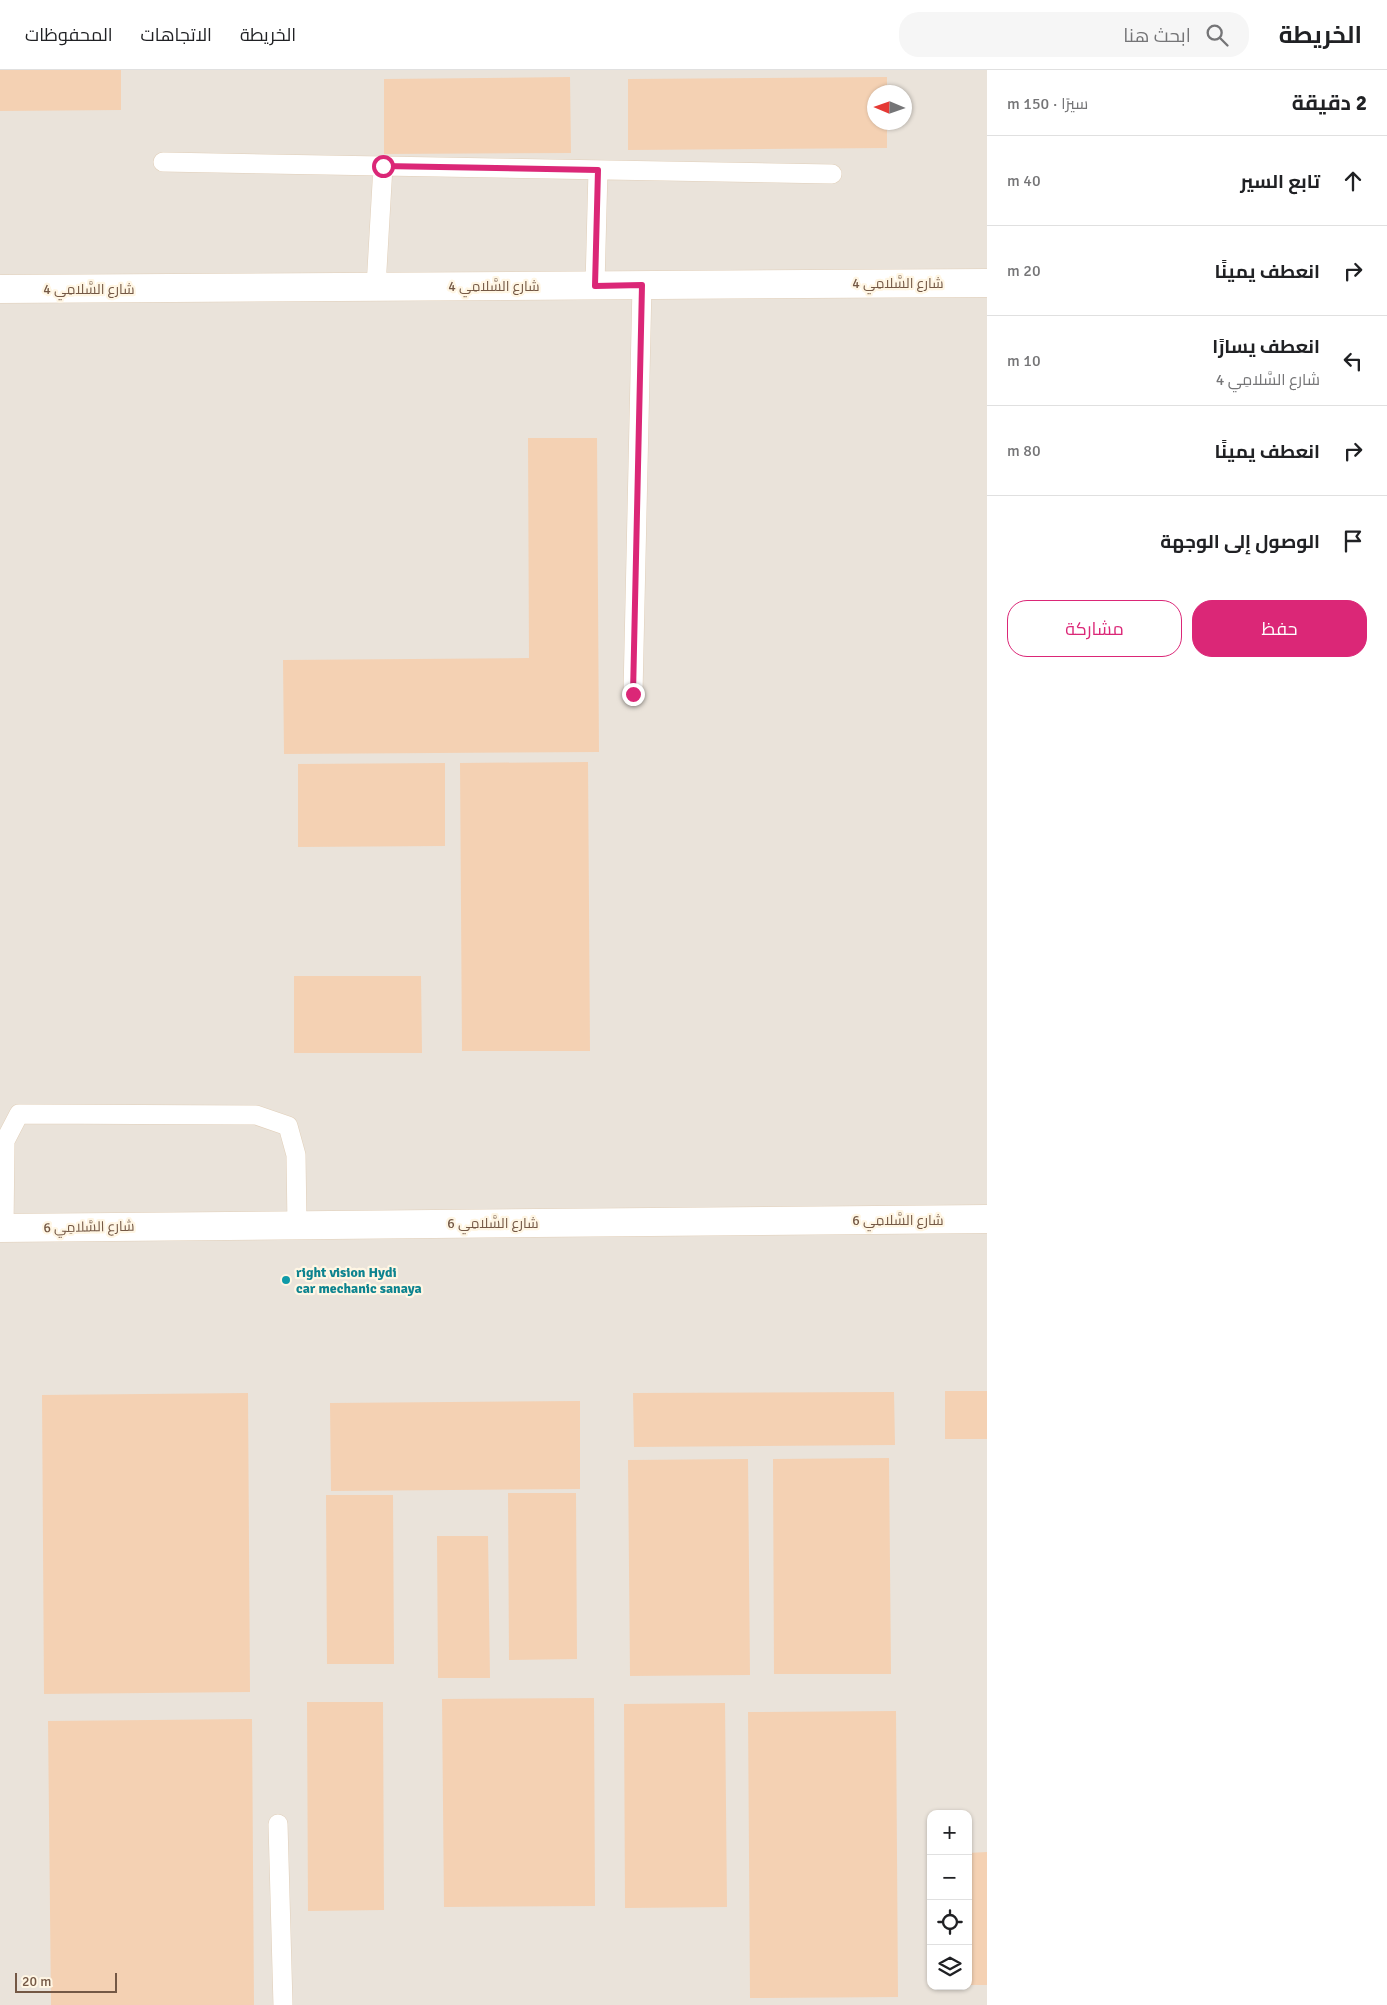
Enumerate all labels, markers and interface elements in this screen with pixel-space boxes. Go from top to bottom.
search box [899,12,1249,57]
text: الخريطة [1279,20,1362,50]
icon: search [1203,21,1231,49]
text: المحفوظات [25,24,113,46]
text: الاتجاهات [141,24,212,46]
text: الخريطة [240,24,296,46]
text: ابحث هنا [1123,24,1191,48]
north arrow [867,85,912,130]
text: 2 دقيقة [1292,90,1367,116]
text: سيرًا · 150 m [1007,94,1088,114]
route start [372,155,395,178]
icon: ahead [1339,167,1367,195]
text: تابع السير [1240,170,1320,194]
text: 40 m [1007,171,1041,191]
icon: right [1339,257,1367,285]
text: انعطف يمينًا [1215,260,1320,284]
text: 20 m [1007,261,1041,281]
street label: شارع السَّلامِي 4 [852,275,944,295]
street label: شارع السَّلامِي 4 [448,278,540,298]
street label: شارع السَّلامِي 4 [43,281,135,301]
text: انعطف يسارًا [1212,335,1320,359]
icon: left [1339,347,1367,375]
text: 10 m [1007,351,1041,371]
text: شارع السَّلامِي 4 [1216,370,1320,390]
icon: right [1339,437,1367,465]
text: انعطف يمينًا [1215,440,1320,464]
text: 80 m [1007,441,1041,461]
icon: arrive [1339,527,1367,555]
text: الوصول إلى الوجهة [1160,530,1320,554]
button: مشاركة [1007,600,1182,657]
button: حفظ [1192,600,1367,657]
route end [622,683,645,706]
street label: شارع السَّلامِي 6 [852,1212,944,1232]
street label: شارع السَّلامِي 6 [447,1215,539,1235]
street label: شارع السَّلامِي 6 [43,1218,135,1239]
place label: right vision Hydi car mechanic sanaya [296,1264,422,1297]
marker: right vision Hydi car mechanic sanaya [280,1274,292,1286]
map controls [927,1810,972,1990]
button: + [927,1810,972,1855]
button: − [927,1855,972,1900]
button: locate [927,1900,972,1945]
button: layers [927,1945,972,1990]
scale bar [15,1970,118,1993]
text: 20 m [22,1973,51,1990]

